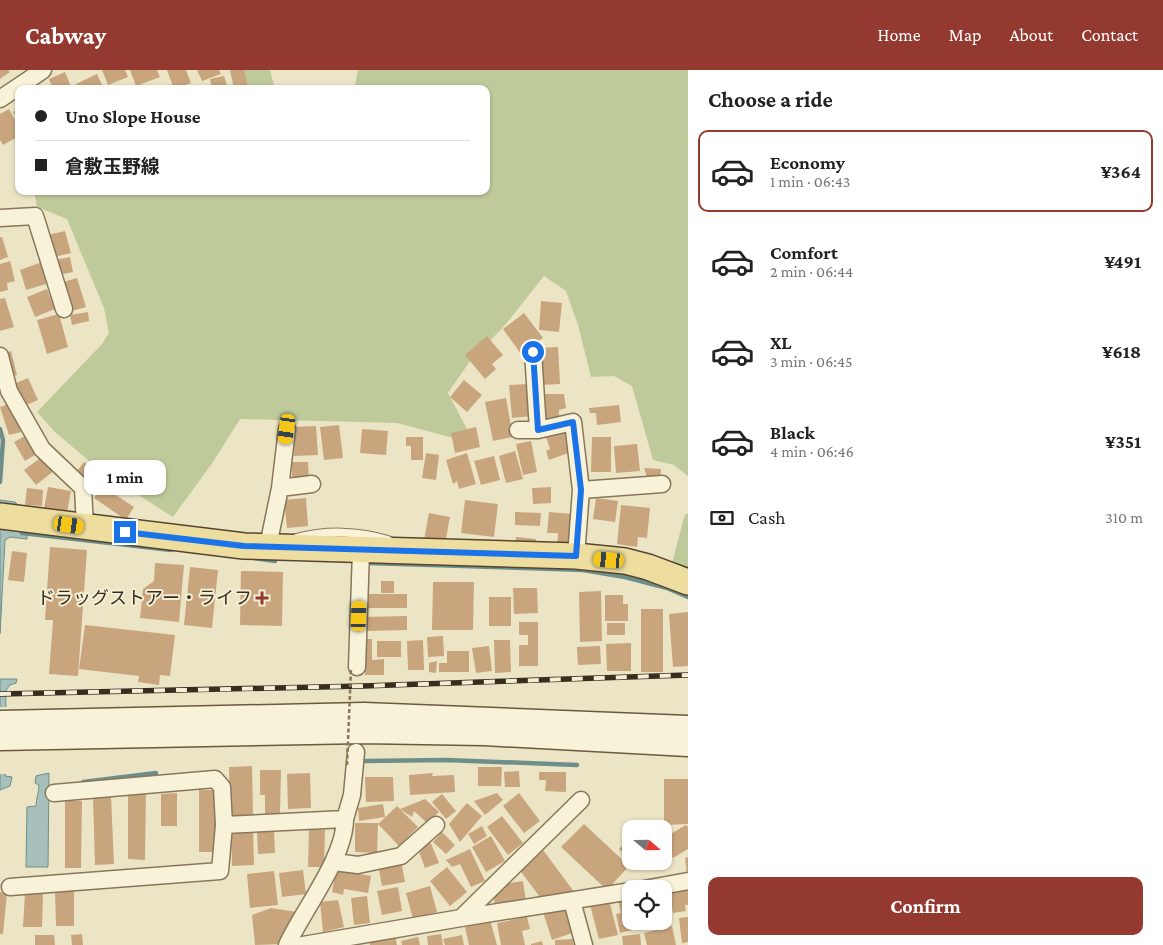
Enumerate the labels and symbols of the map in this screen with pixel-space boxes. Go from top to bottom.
route start [522,341,544,363]
car [277,413,296,445]
callout: 1 min [84,460,166,494]
car [53,515,84,535]
route end [114,521,136,543]
car [593,551,624,569]
place label: ドラッグストアー・ライフ [37,588,252,608]
marker: ドラッグストアー・ライフ [256,592,268,604]
car [350,601,367,631]
north arrow [622,820,672,870]

